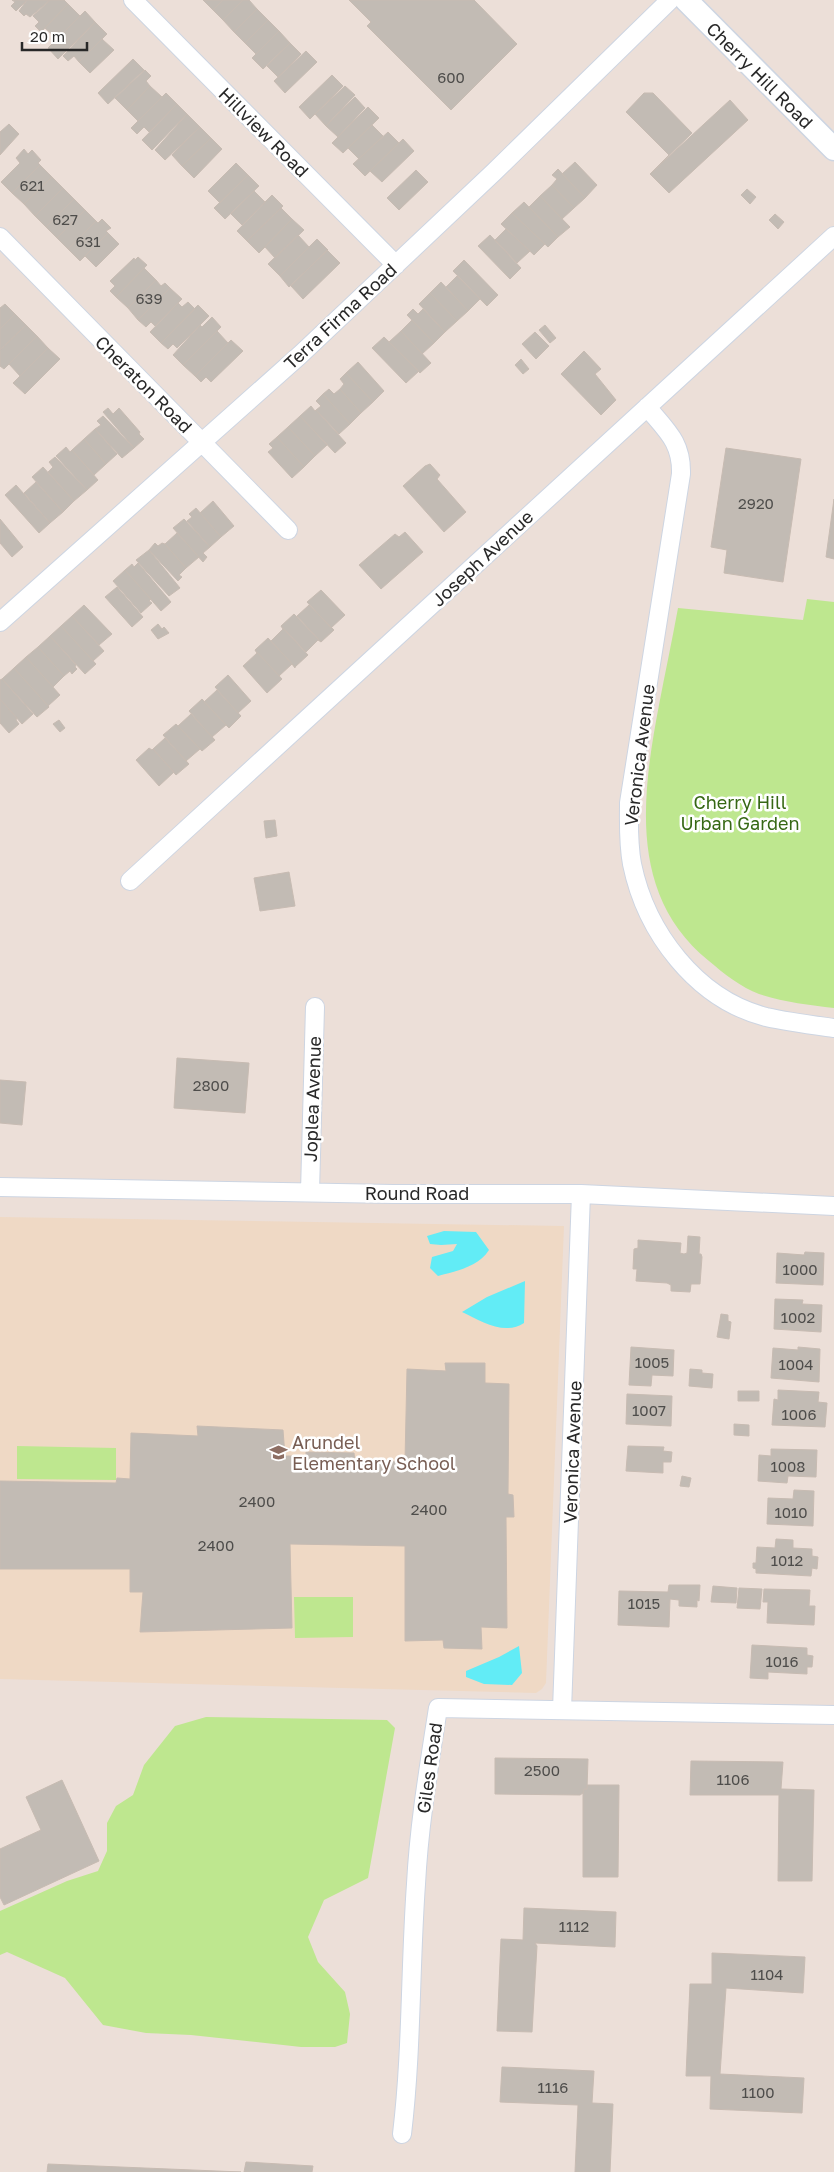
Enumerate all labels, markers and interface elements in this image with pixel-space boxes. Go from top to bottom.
street label: Cherry Hill Road [702,17,818,133]
scale bar [22,20,88,52]
text: 20 m [30,27,65,45]
house number: 600 [437,68,465,86]
street label: Hillview Road [214,82,314,182]
house number: 621 [19,176,45,194]
house number: 627 [52,210,78,228]
house number: 631 [75,232,101,250]
street label: Terra Firma Road [279,258,401,374]
house number: 639 [136,289,162,307]
street label: Cheraton Road [91,331,197,437]
house number: 2920 [738,494,774,512]
street label: Joseph Avenue [427,505,537,611]
street label: Veronica Avenue [619,683,659,827]
park label: Cherry Hill Urban Garden [680,791,800,834]
street label: Joplea Avenue [299,1036,325,1162]
house number: 2800 [193,1076,229,1094]
street label: Round Road [365,1182,469,1204]
house number: 1000 [782,1260,818,1278]
house number: 1002 [781,1308,815,1326]
house number: 1005 [635,1353,669,1371]
house number: 1004 [778,1355,814,1373]
street label: Veronica Avenue [559,1380,585,1524]
house number: 1007 [632,1401,666,1419]
house number: 1006 [782,1405,816,1423]
place label: Arundel Elementary School [292,1431,456,1474]
school or university icon: Arundel Elementary School [268,1442,288,1462]
house number: 1008 [770,1457,806,1475]
house number: 2400 [239,1492,275,1510]
house number: 2400 [411,1500,447,1518]
house number: 1010 [774,1503,808,1521]
house number: 2400 [198,1536,234,1554]
house number: 1012 [771,1551,803,1569]
house number: 1015 [628,1594,660,1612]
house number: 1016 [766,1652,798,1670]
street label: Giles Road [412,1721,446,1815]
house number: 2500 [524,1761,560,1779]
house number: 1106 [717,1770,749,1788]
house number: 1112 [559,1917,589,1935]
house number: 1104 [750,1965,784,1983]
house number: 1116 [538,2078,568,2096]
house number: 1100 [741,2083,775,2101]

